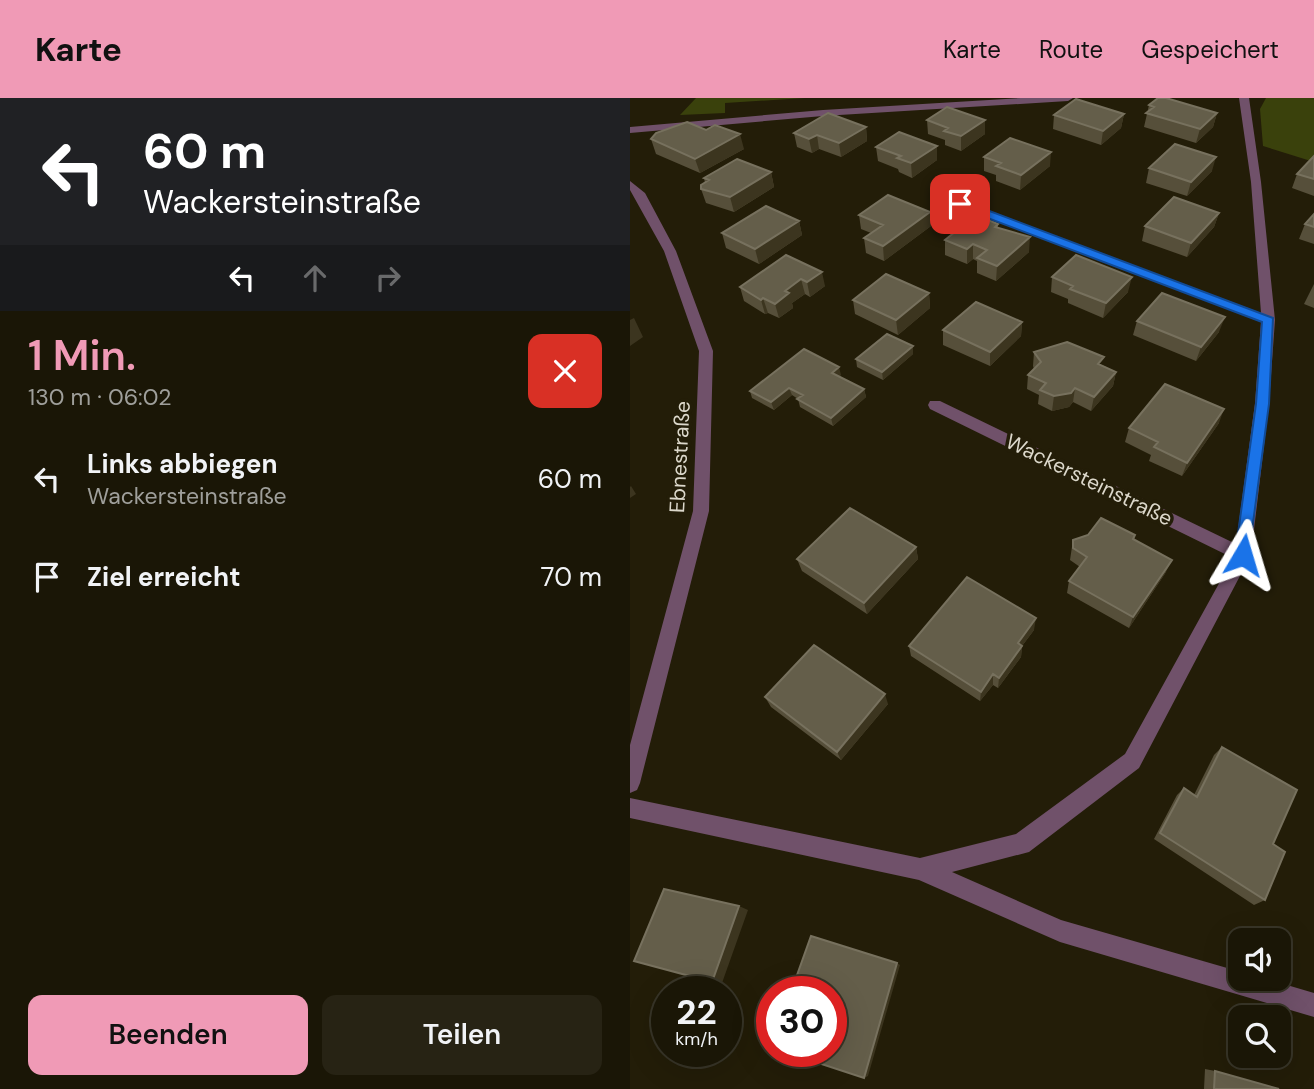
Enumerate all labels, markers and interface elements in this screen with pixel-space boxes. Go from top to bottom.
text: Karte [35,28,122,71]
text: Karte [943,34,1001,65]
text: Route [1039,34,1103,65]
text: Gespeichert [1141,34,1279,65]
text: 60 m [143,119,266,183]
icon: left [28,126,119,217]
pin [930,174,990,234]
text: Wackersteinstraße [143,181,421,223]
icon: arrive [941,185,979,223]
icon: left [223,259,261,297]
icon: ahead [296,259,334,297]
icon: right [369,259,407,297]
text: 1 Min. [28,328,136,383]
button: close [528,334,602,408]
text: 130 m · 06:02 [28,382,171,412]
street label: Ebnestraße [663,400,697,514]
street label: Wackersteinstraße [1001,427,1177,533]
text: Links abbiegen [87,447,277,481]
icon: left [28,460,66,498]
text: 60 m [538,462,602,496]
text: Wackersteinstraße [87,481,287,511]
position arrow [1206,518,1280,592]
icon: arrive [28,558,66,596]
text: Ziel erreicht [87,560,240,594]
text: 70 m [541,560,602,594]
map controls [1228,928,1291,1068]
button: sound [1228,928,1291,991]
speed limit sign: 30 [756,976,847,1067]
text: 22 [676,989,717,1035]
button: Beenden [28,995,308,1075]
button: Teilen [322,995,602,1075]
button: search [1228,1005,1291,1068]
text: km/h [675,1027,718,1051]

